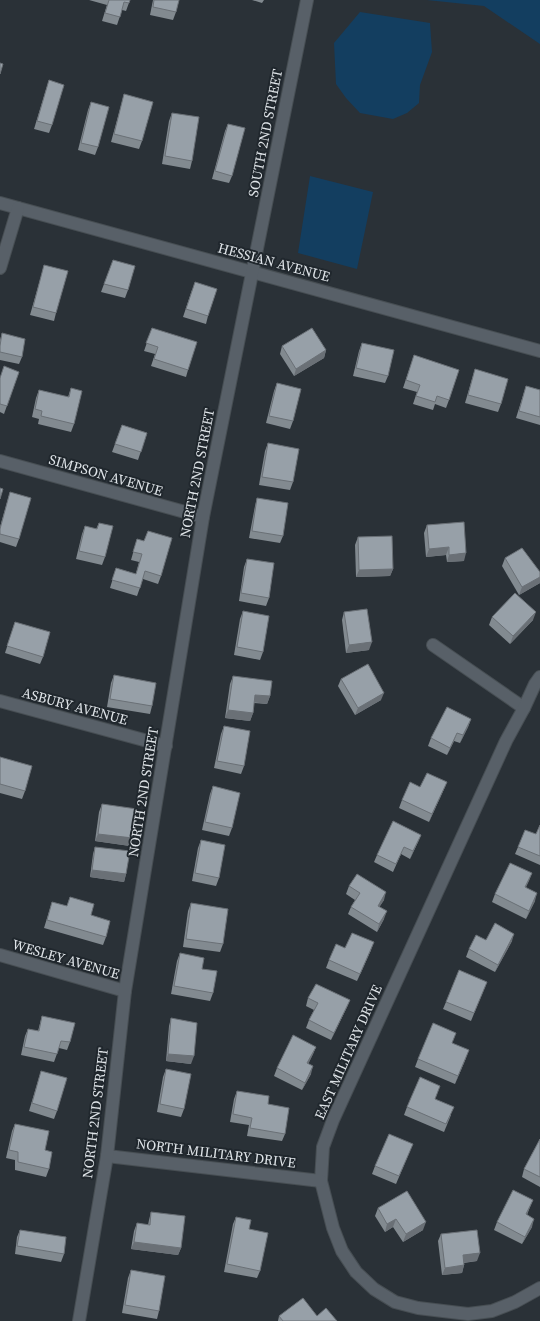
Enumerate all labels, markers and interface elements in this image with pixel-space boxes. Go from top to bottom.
street label: SOUTH 2ND STREET [243,67,287,199]
street label: HESSIAN AVENUE [216,237,332,287]
street label: NORTH 2ND STREET [175,406,219,539]
street label: SIMPSON AVENUE [47,449,165,501]
street label: ASBURY AVENUE [20,682,130,730]
street label: NORTH 2ND STREET [123,725,163,858]
street label: WESLEY AVENUE [10,934,122,984]
street label: EAST MILITARY DRIVE [309,981,387,1123]
street label: NORTH 2ND STREET [77,1046,113,1179]
street label: NORTH MILITARY DRIVE [135,1133,297,1173]

